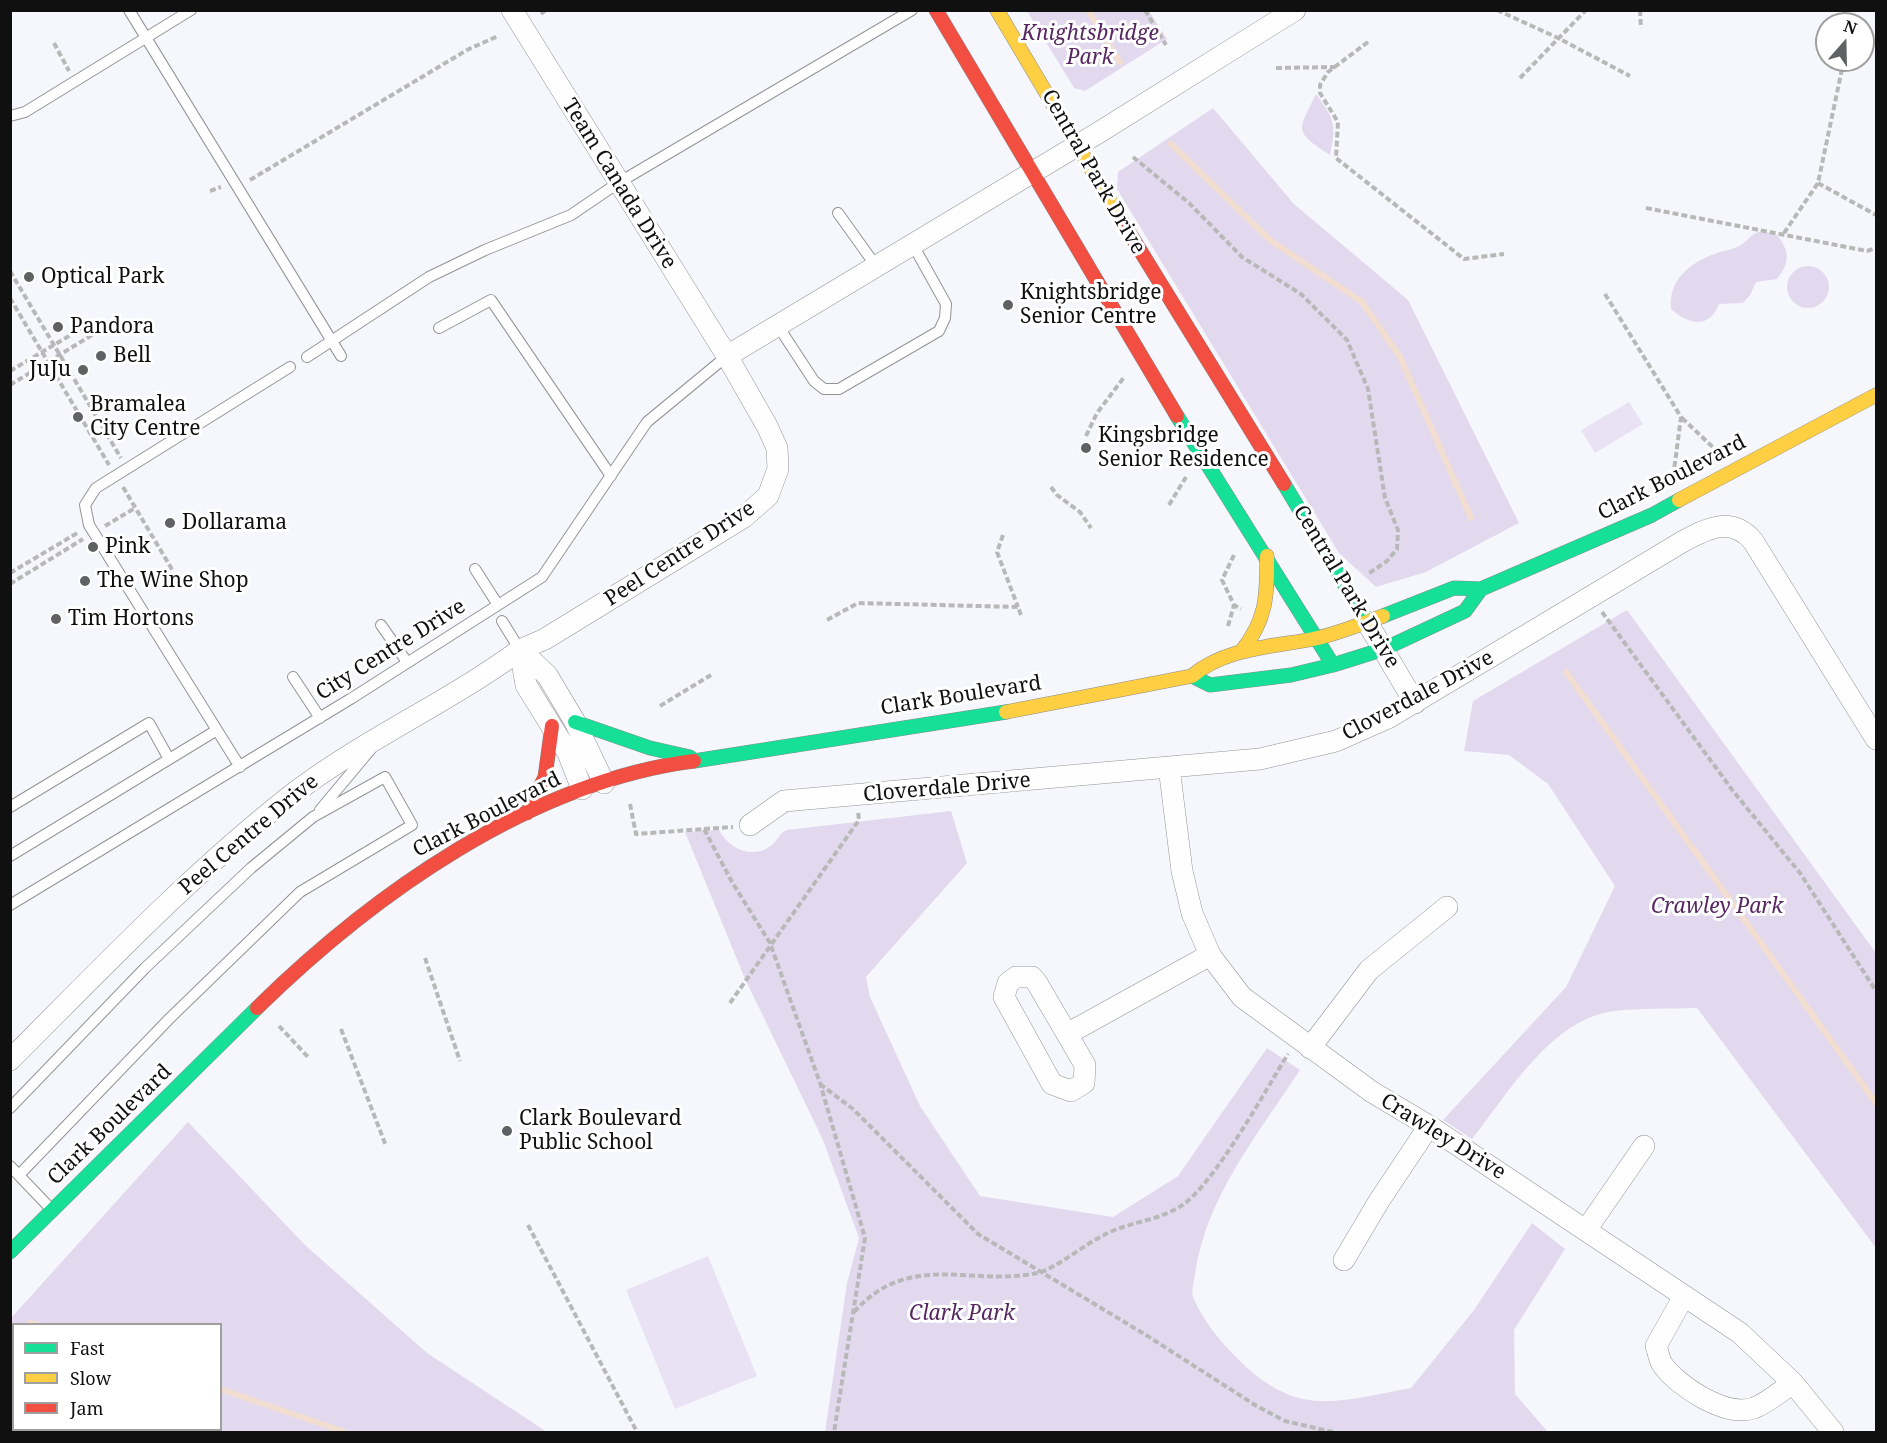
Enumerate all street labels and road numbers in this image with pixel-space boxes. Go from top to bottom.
street label: Central Park Drive [1036,85,1150,259]
street label: Team Canada Drive [556,94,682,274]
street label: Clark Boulevard [1594,430,1750,526]
street label: Peel Centre Drive [600,496,760,612]
street label: Central Park Drive [1287,501,1405,673]
street label: City Centre Drive [312,594,470,706]
street label: Cloverdale Drive [1338,645,1498,747]
street label: Clark Boulevard [879,671,1043,721]
street label: Clark Boulevard [409,767,565,863]
street label: Cloverdale Drive [862,768,1032,808]
street label: Peel Centre Drive [174,769,324,901]
street label: Clark Boulevard [43,1059,177,1191]
street label: Crawley Drive [1376,1089,1510,1185]

